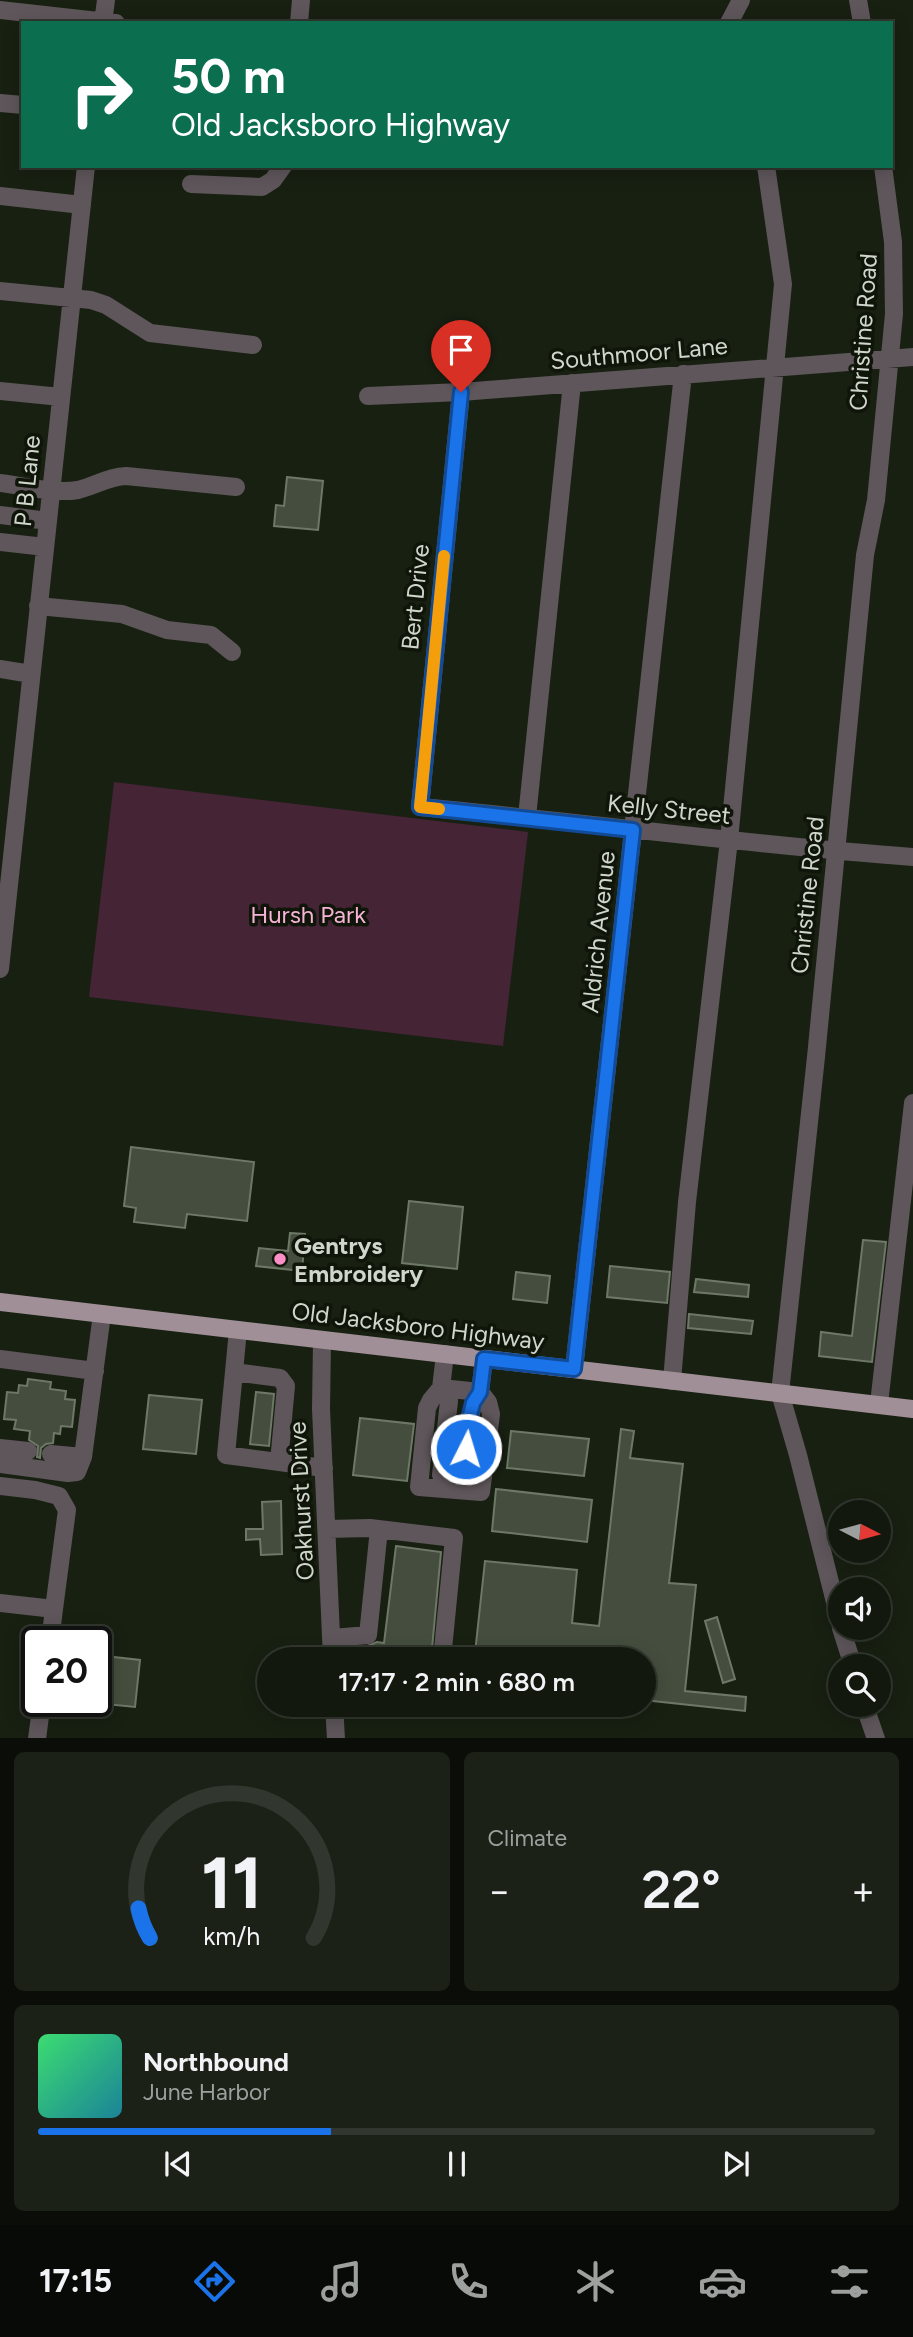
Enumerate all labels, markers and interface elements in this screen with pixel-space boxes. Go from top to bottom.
text: 50 m [171,46,286,105]
icon: right [56,49,147,140]
text: Old Jacksboro Highway [171,106,510,144]
street label: Christine Road [843,252,883,412]
pin [431,320,491,392]
icon: arrive [442,331,480,369]
street label: Southmoor Lane [549,331,729,375]
street label: P B Lane [8,434,46,528]
street label: Bert Drive [395,543,435,651]
street label: Kelly Street [606,788,732,830]
street label: Christine Road [784,815,830,975]
street label: Aldrich Avenue [575,850,621,1014]
park label: Hursh Park [250,900,366,929]
place label: Gentrys Embroidery [294,1231,423,1288]
marker: Gentrys Embroidery [272,1251,288,1267]
street label: Old Jacksboro Highway [290,1296,546,1356]
position arrow [429,1412,503,1486]
street label: Oakhurst Drive [282,1421,320,1581]
north arrow [828,1500,891,1563]
map controls [828,1500,891,1717]
button: sound [828,1577,891,1640]
speed limit sign: 20 [21,1626,112,1717]
button: search [828,1654,891,1717]
text: 17:17 · 2 min · 680 m [338,1666,575,1698]
text: Climate [488,1824,567,1852]
text: 11 [201,1839,262,1926]
text: 22° [642,1859,721,1921]
text: − [488,1868,511,1914]
text: + [851,1868,875,1914]
text: km/h [203,1920,260,1950]
text: Northbound [143,2046,289,2078]
text: June Harbor [143,2078,270,2106]
icon: previous [159,2145,197,2183]
icon: pause [438,2145,476,2183]
icon: next [717,2145,755,2183]
icon: directions [190,2257,239,2306]
icon: music [317,2257,366,2306]
icon: phone [444,2257,493,2306]
icon: climate [571,2257,620,2306]
icon: car [698,2257,747,2306]
icon: filters [825,2257,874,2306]
text: 17:15 [39,2262,112,2300]

